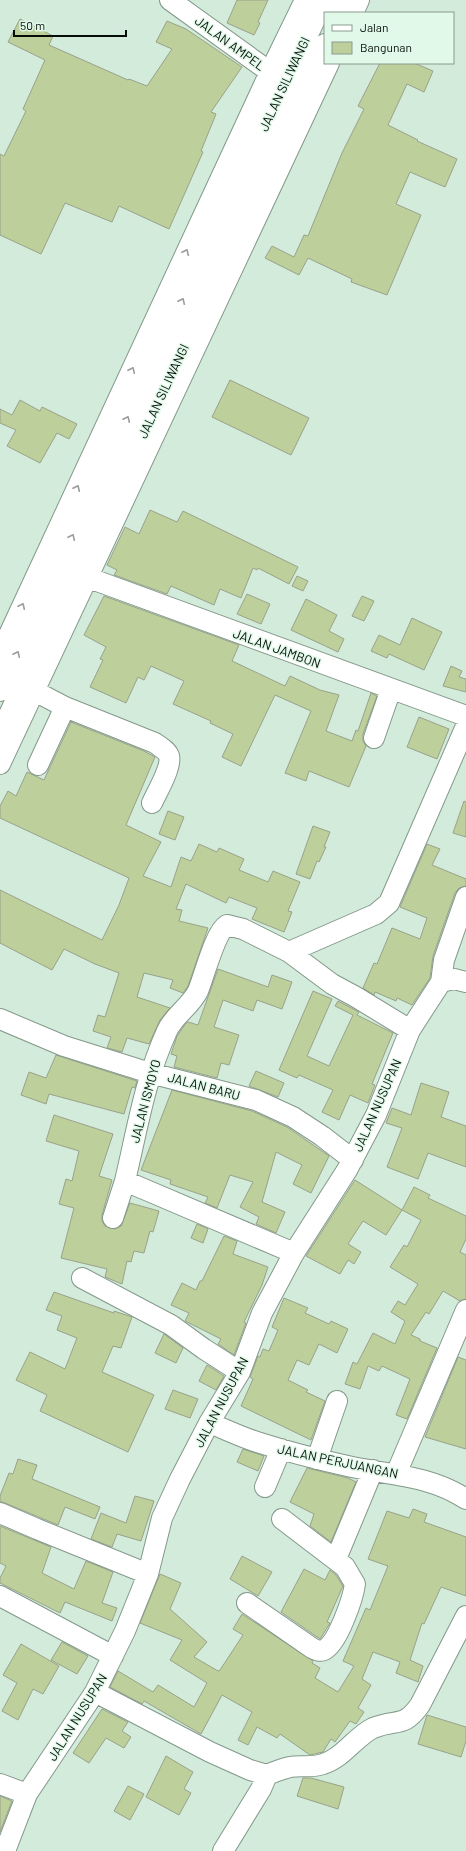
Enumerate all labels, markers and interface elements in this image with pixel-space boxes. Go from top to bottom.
scale bar [14,12,126,38]
street label: JALAN AMPEL [192,12,268,74]
legend [324,12,454,64]
text: 50 m [20,18,45,32]
text: Jalan [360,20,388,34]
street label: JALAN SILIWANGI [255,34,313,134]
text: Bangunan [360,40,412,54]
one-way arrow [181,248,189,256]
one-way arrow [177,298,185,306]
street label: JALAN SILIWANGI [134,341,192,441]
one-way arrow [127,366,135,374]
one-way arrow [122,416,130,423]
one-way arrow [72,484,80,492]
one-way arrow [67,533,75,541]
one-way arrow [17,602,25,610]
street label: JALAN JAMBON [231,625,323,671]
one-way arrow [12,651,20,659]
street label: JALAN NUSUPAN [349,1056,405,1154]
street label: JALAN ISMOYO [126,1057,164,1145]
street label: JALAN BARU [166,1069,242,1103]
street label: JALAN NUSUPAN [191,1354,251,1450]
street label: JALAN PERJUANGAN [276,1440,400,1482]
street label: JALAN NUSUPAN [44,1670,110,1764]

